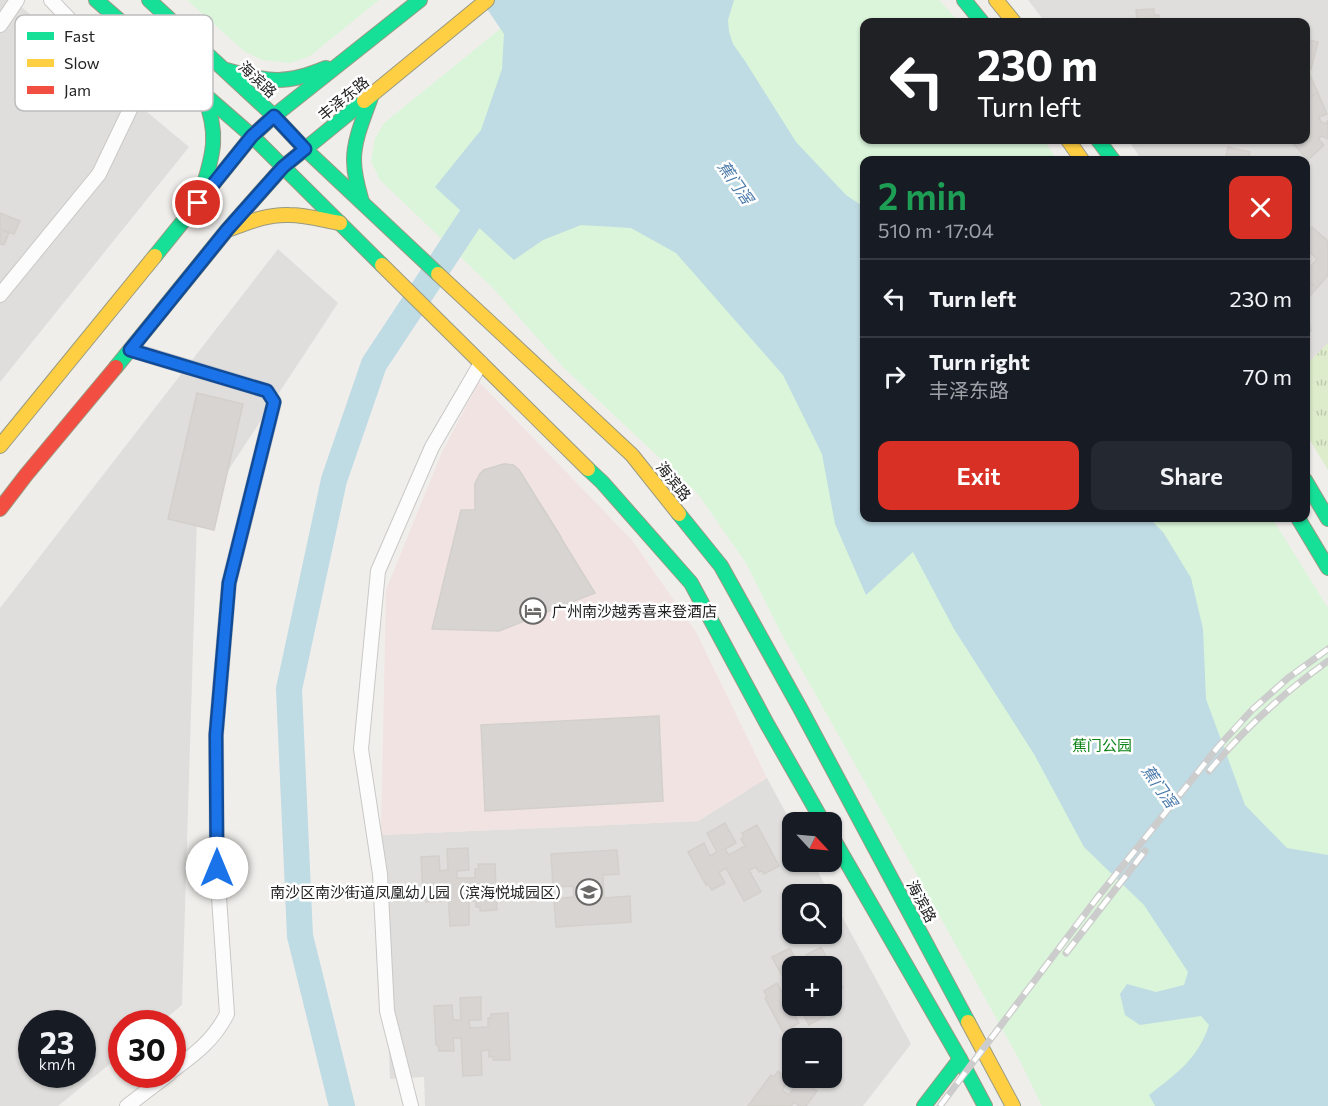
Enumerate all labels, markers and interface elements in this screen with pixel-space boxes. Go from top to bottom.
legend [15,15,213,111]
text: Fast [64,26,95,45]
text: 230 m [977,38,1098,90]
icon: left [878,42,956,120]
text: Slow [64,53,100,72]
street label: 海滨路 [235,57,281,101]
street label: 丰泽东路 [314,72,372,124]
text: Jam [64,80,91,99]
text: Turn left [977,90,1081,123]
water label: 蕉门滘 [714,157,759,209]
text: 2 min [878,173,967,217]
button: close [1229,176,1292,239]
pin [172,177,223,228]
icon: arrive [181,186,214,219]
text: 510 m · 17:04 [878,218,994,242]
icon: left [878,282,911,315]
text: Turn left [929,285,1016,312]
text: 230 m [1229,285,1292,312]
text: Turn right [929,348,1030,375]
icon: right [878,360,911,393]
text: 70 m [1243,363,1292,390]
text: 丰泽东路 [929,378,1009,402]
button: Exit [878,441,1079,510]
button: Share [1091,441,1292,510]
street label: 海滨路 [653,458,695,504]
hotel icon: 广州南沙越秀喜来登酒店 [518,596,548,626]
place label: 广州南沙越秀喜来登酒店 [552,602,717,620]
park label: 蕉门公园 [1072,736,1132,754]
water label: 蕉门滘 [1138,761,1183,813]
north arrow [782,812,842,872]
map controls [782,812,842,1088]
position arrow [185,836,249,900]
school or university icon: 南沙区南沙街道凤凰幼儿园（滨海悦城园区） [574,877,604,907]
street label: 海滨路 [903,877,941,925]
place label: 南沙区南沙街道凤凰幼儿园（滨海悦城园区） [270,883,570,901]
button: search [782,884,842,944]
button: + [782,956,842,1016]
speed limit sign: 30 [108,1010,186,1088]
text: 23 [40,1023,74,1060]
button: − [782,1028,842,1088]
text: km/h [39,1055,75,1073]

